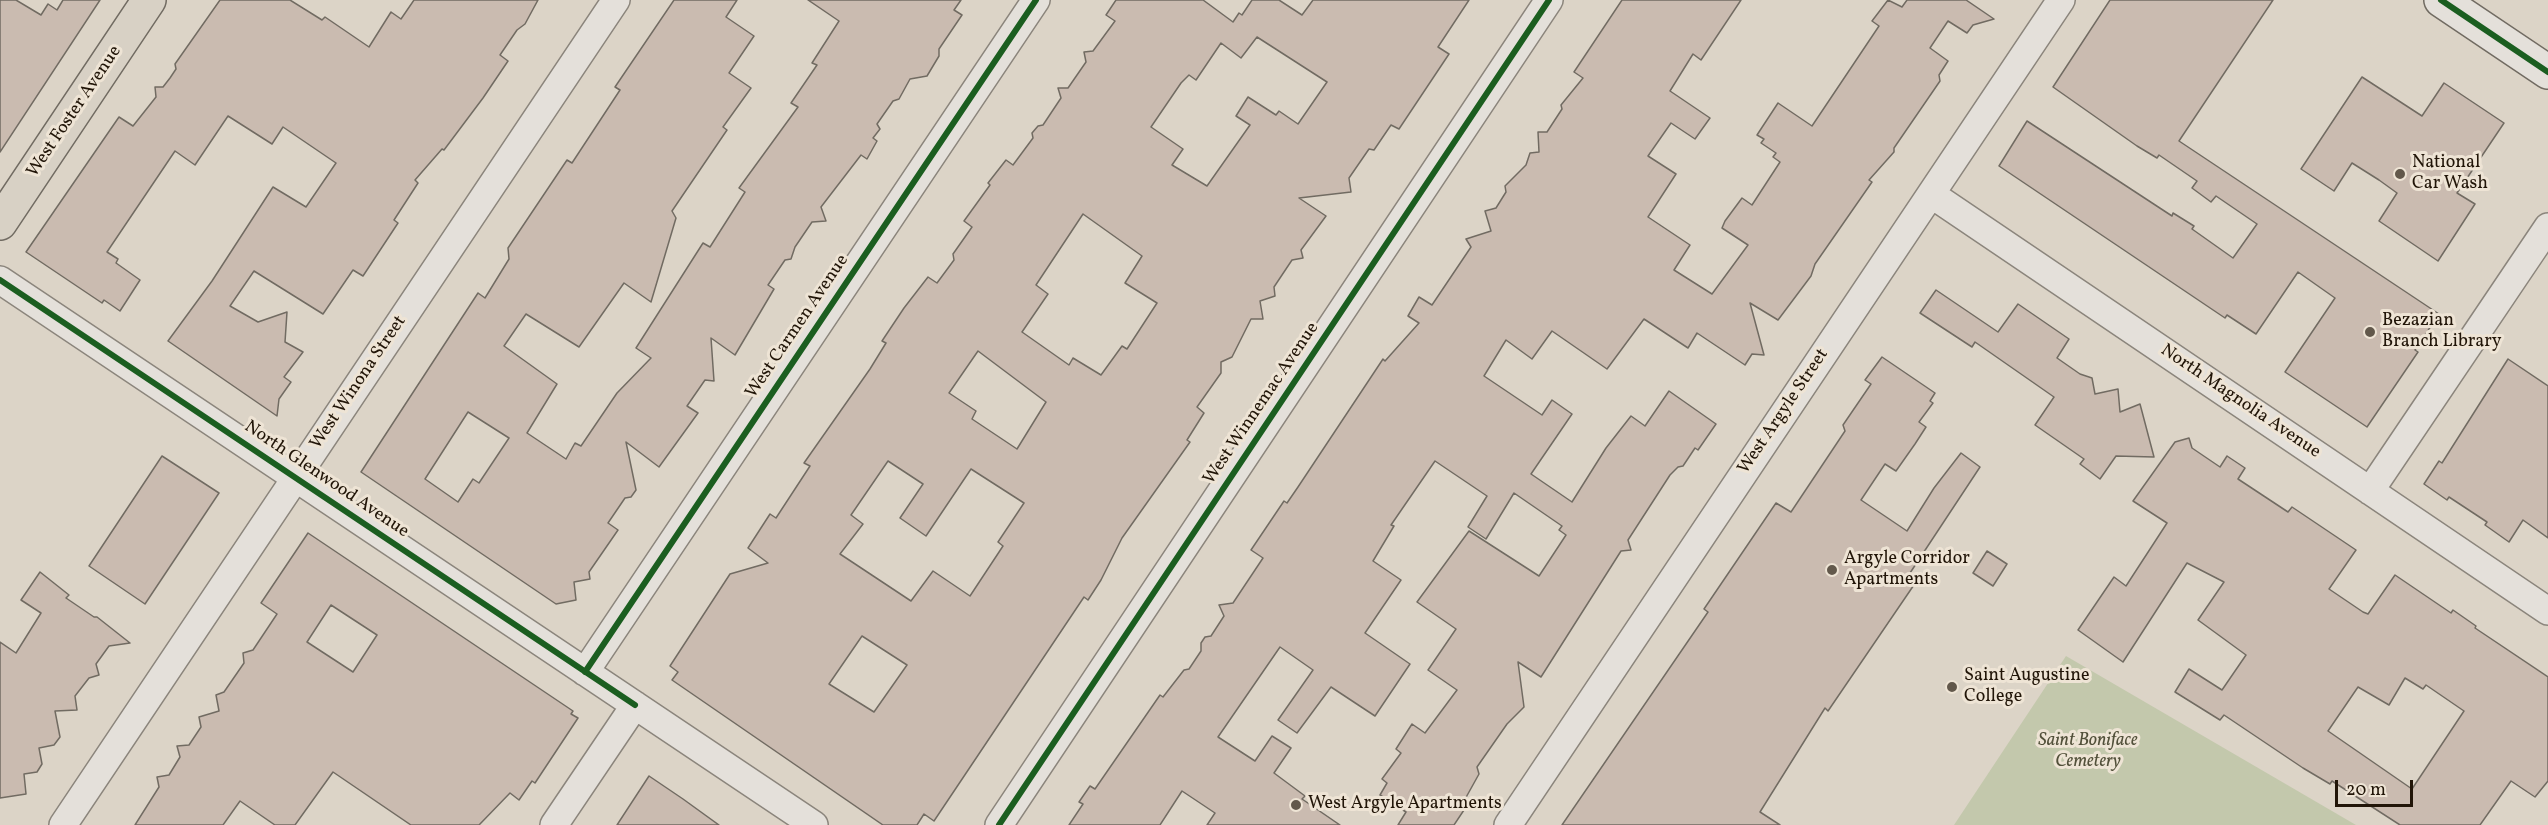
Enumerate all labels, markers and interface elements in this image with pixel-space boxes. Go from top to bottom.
street label: West Foster Avenue [23,42,127,182]
place label: National Car Wash [2412,153,2488,195]
marker: National Car Wash [2393,167,2407,181]
street label: West Carmen Avenue [742,251,854,403]
place label: Bezazian Branch Library [2382,311,2502,354]
street label: West Winona Street [306,312,412,454]
street label: West Winnemac Avenue [1200,319,1324,489]
marker: Bezazian Branch Library [2363,325,2377,339]
street label: North Magnolia Avenue [2156,340,2324,464]
street label: West Argyle Street [1734,345,1834,479]
street label: North Glenwood Avenue [240,417,412,543]
place label: Argyle Corridor Apartments [1844,549,1970,592]
marker: Argyle Corridor Apartments [1825,563,1839,577]
place label: Saint Augustine College [1964,666,2090,708]
marker: Saint Augustine College [1945,680,1959,694]
park label: Saint Boniface Cemetery [2038,731,2138,774]
scale bar [2338,768,2416,806]
text: 20 m [2346,778,2386,803]
place label: West Argyle Apartments [1308,794,1502,816]
marker: West Argyle Apartments [1289,798,1303,812]

